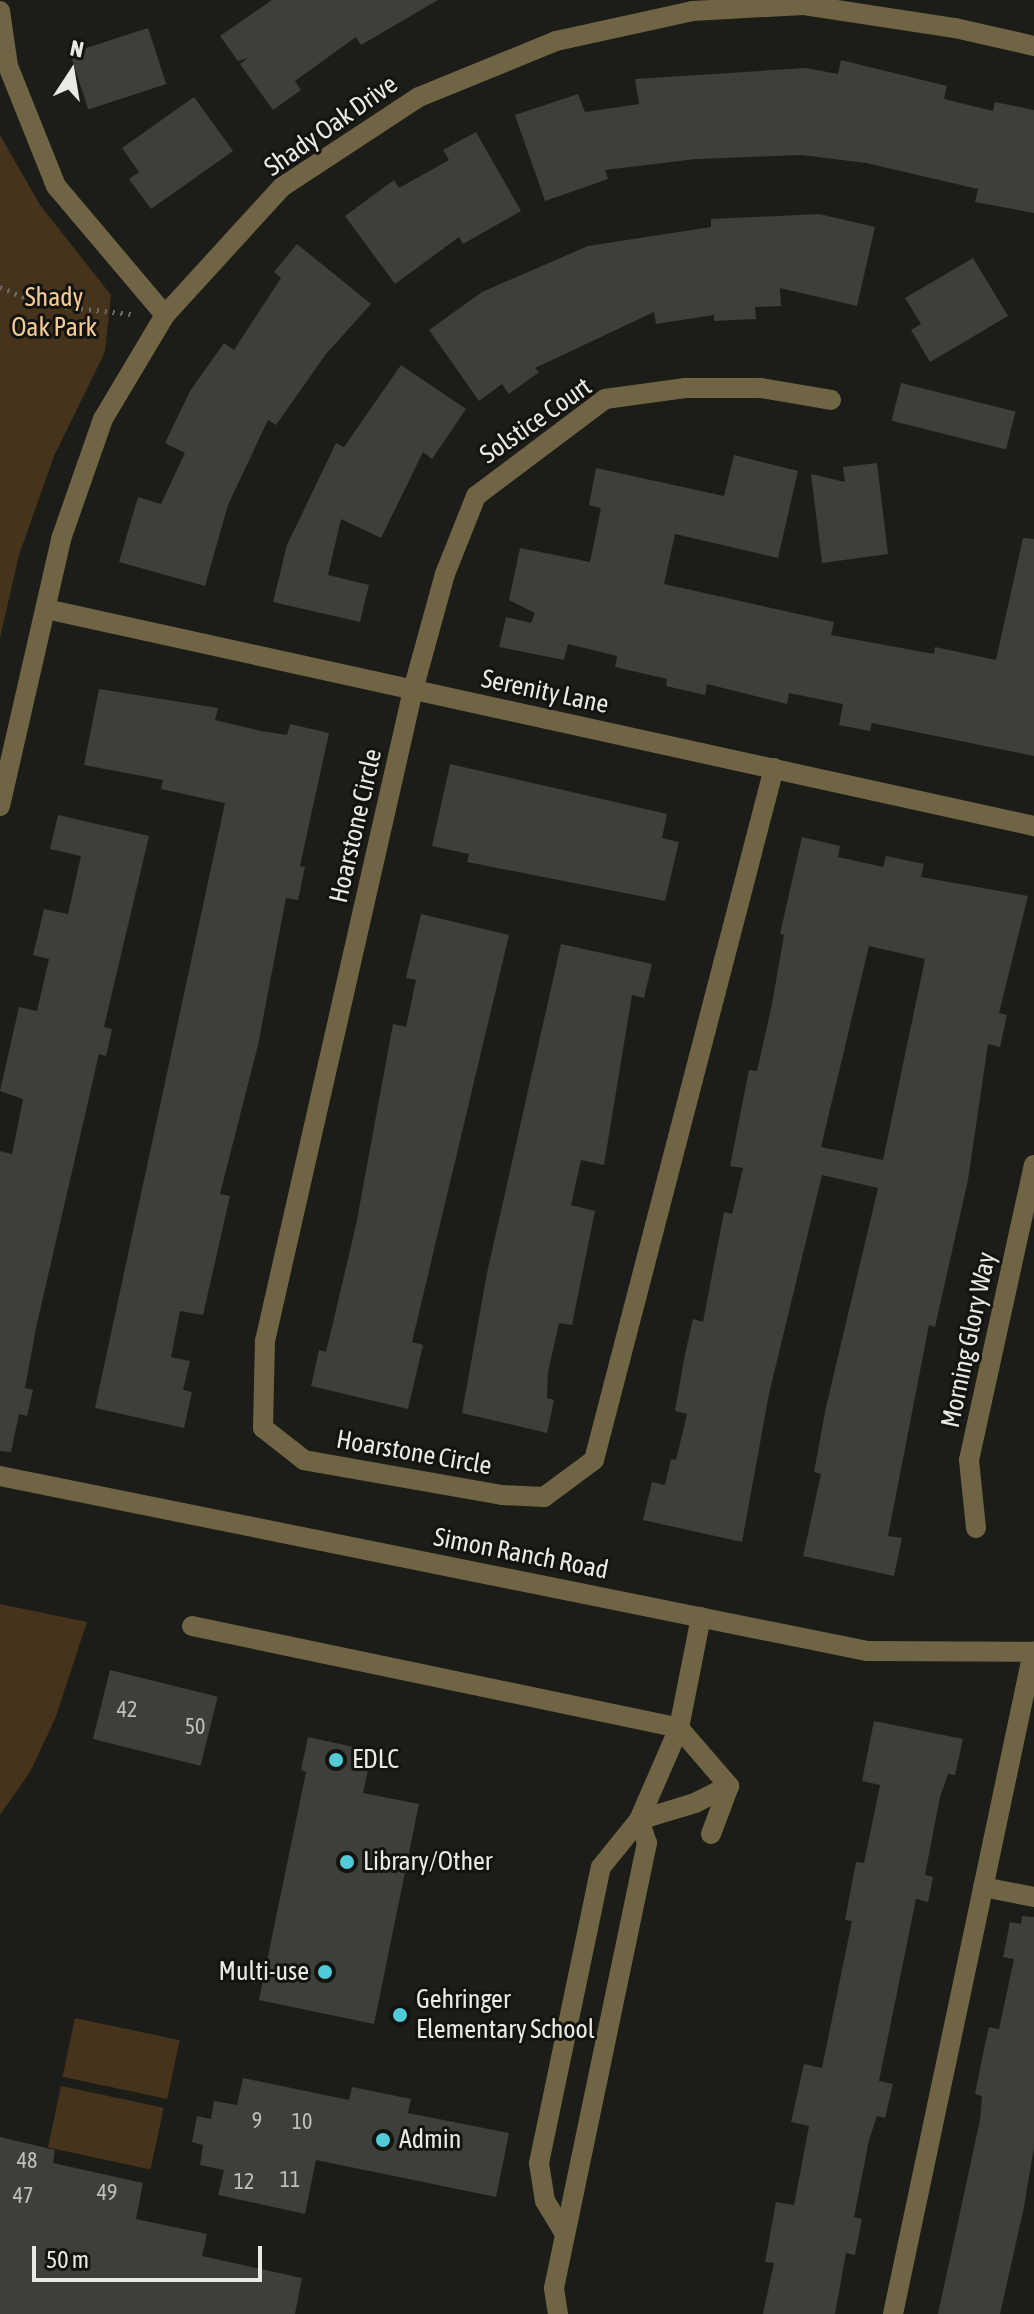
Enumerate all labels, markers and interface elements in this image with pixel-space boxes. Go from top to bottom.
north arrow [32,32,112,112]
text: N [68,34,86,63]
street label: Shady Oak Drive [259,69,403,183]
park label: Shady Oak Park [11,282,97,344]
street label: Solstice Court [474,371,598,471]
street label: Serenity Lane [479,663,611,721]
street label: Hoarstone Circle [323,746,389,906]
street label: Morning Glory Way [935,1249,1003,1431]
street label: Hoarstone Circle [334,1424,494,1482]
street label: Simon Ranch Road [431,1522,611,1586]
house number: 42 [117,1697,137,1723]
house number: 50 [185,1714,205,1740]
place label: EDLC [352,1744,399,1776]
marker: EDLC [327,1751,345,1769]
place label: Library/Other [363,1846,493,1878]
marker: Library/Other [338,1853,356,1871]
place label: Multi-use [219,1956,309,1988]
marker: Multi-use [316,1963,334,1981]
place label: Gehringer Elementary School [416,1984,595,2046]
marker: Gehringer Elementary School [391,2006,409,2024]
house number: 9 [252,2108,262,2134]
house number: 10 [292,2109,312,2135]
place label: Admin [399,2124,461,2156]
marker: Admin [374,2131,392,2149]
house number: 48 [17,2148,37,2174]
house number: 11 [280,2167,300,2193]
house number: 12 [234,2169,254,2195]
house number: 49 [97,2180,117,2206]
house number: 47 [13,2183,33,2209]
scale bar [36,2230,266,2280]
text: 50 m [46,2246,89,2273]

